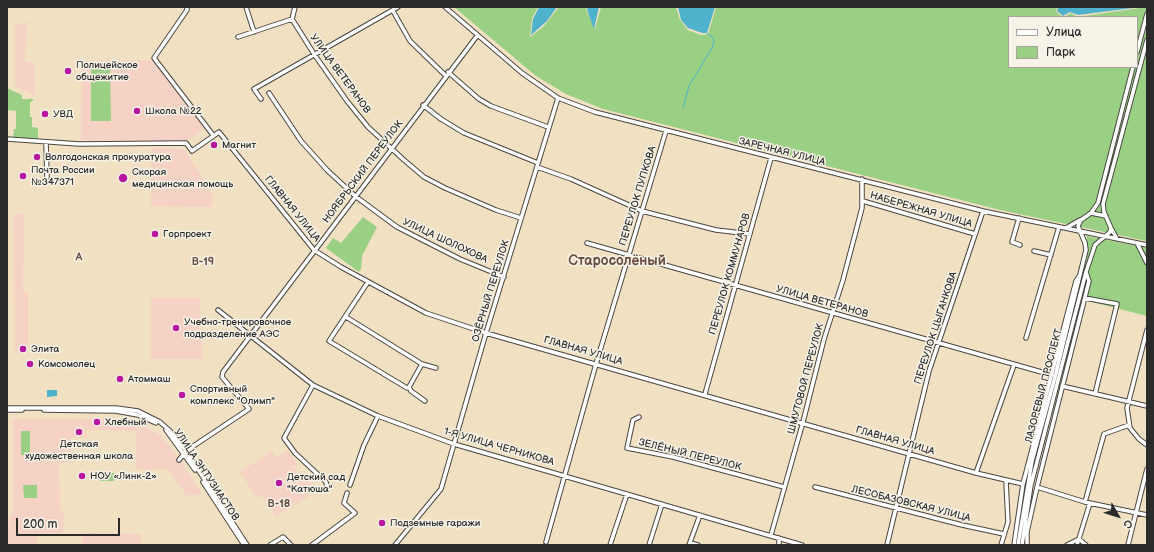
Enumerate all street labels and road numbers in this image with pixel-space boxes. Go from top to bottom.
street label: УЛИЦА ВЕТЕРАНОВ [307,32,373,116]
street label: НОЯБРЬСКИЙ ПЕРЕУЛОК [320,118,406,226]
street label: ЗАРЕЧНАЯ УЛИЦА [738,135,826,169]
street label: ПЕРЕУЛОК ПУПКОВА [617,145,659,247]
street label: ГЛАВНАЯ УЛИЦА [262,174,322,244]
street label: НАБЕРЕЖНАЯ УЛИЦА [869,190,973,230]
street label: ПЕРЕУЛОК КОММУНАРОВ [707,212,753,336]
street label: УЛИЦА ШОЛОХОВА [401,216,489,266]
street label: ОЗЁРНЫЙ ПЕРЕУЛОК [470,239,512,343]
street label: ПЕРЕУЛОК ЦЫГАНКОВА [912,270,960,386]
street label: УЛИЦА ВЕТЕРАНОВ [775,283,869,321]
street label: ШМУТОВОЙ ПЕРЕУЛОК [785,322,827,436]
street label: ЛАЗОРЕВЫЙ ПРОСПЕКТ [1023,328,1065,444]
street label: ГЛАВНАЯ УЛИЦА [542,334,624,368]
street label: ГЛАВНАЯ УЛИЦА [854,424,936,458]
street label: 1-Я УЛИЦА ЧЕРНИКОВА [442,426,556,468]
street label: УЛИЦА ЭНТУЗИАСТОВ [171,427,241,523]
street label: ЗЕЛЁНЫЙ ПЕРЕУЛОК [637,436,743,474]
street label: ЛЕСОБАЗОВСКАЯ УЛИЦА [850,483,972,525]

